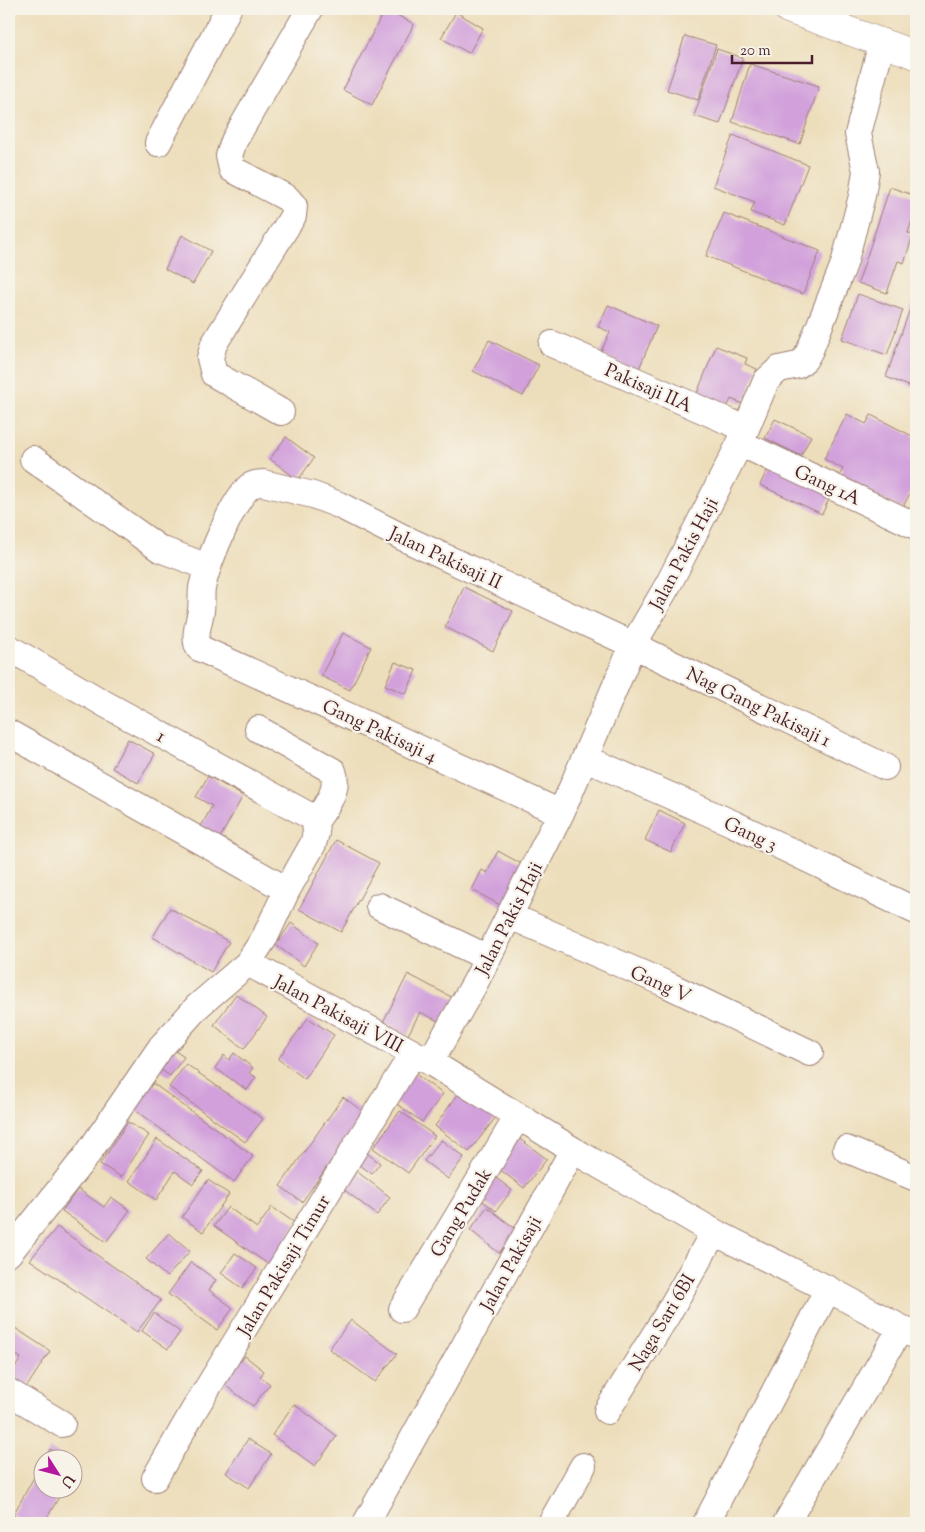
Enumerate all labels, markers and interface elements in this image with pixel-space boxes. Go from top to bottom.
scale bar [732,32,812,64]
text: 20 m [740,41,771,62]
street label: Pakisaji IIA [600,358,697,421]
street label: Gang 1A [789,459,865,514]
street label: Jalan Pakis Haji [644,493,726,616]
street label: Jalan Pakisaji II [383,521,506,597]
street label: Nag Gang Pakisaji 1 [681,662,835,755]
street label: Gang Pakisaji 4 [317,694,441,771]
street label: 1 [151,724,171,751]
street label: Gang 3 [719,811,781,859]
street label: Jalan Pakis Haji [470,858,550,982]
street label: Gang V [625,960,695,1011]
street label: Jalan Pakisaji VIII [267,969,407,1061]
street label: Gang Pudak [425,1163,500,1263]
street label: Jalan Pakisaji Timur [232,1190,338,1343]
street label: Jalan Pakisaji [474,1212,550,1318]
street label: Naga Sari 6BI [623,1269,703,1377]
north arrow [32,1450,82,1500]
text: U [55,1470,78,1491]

